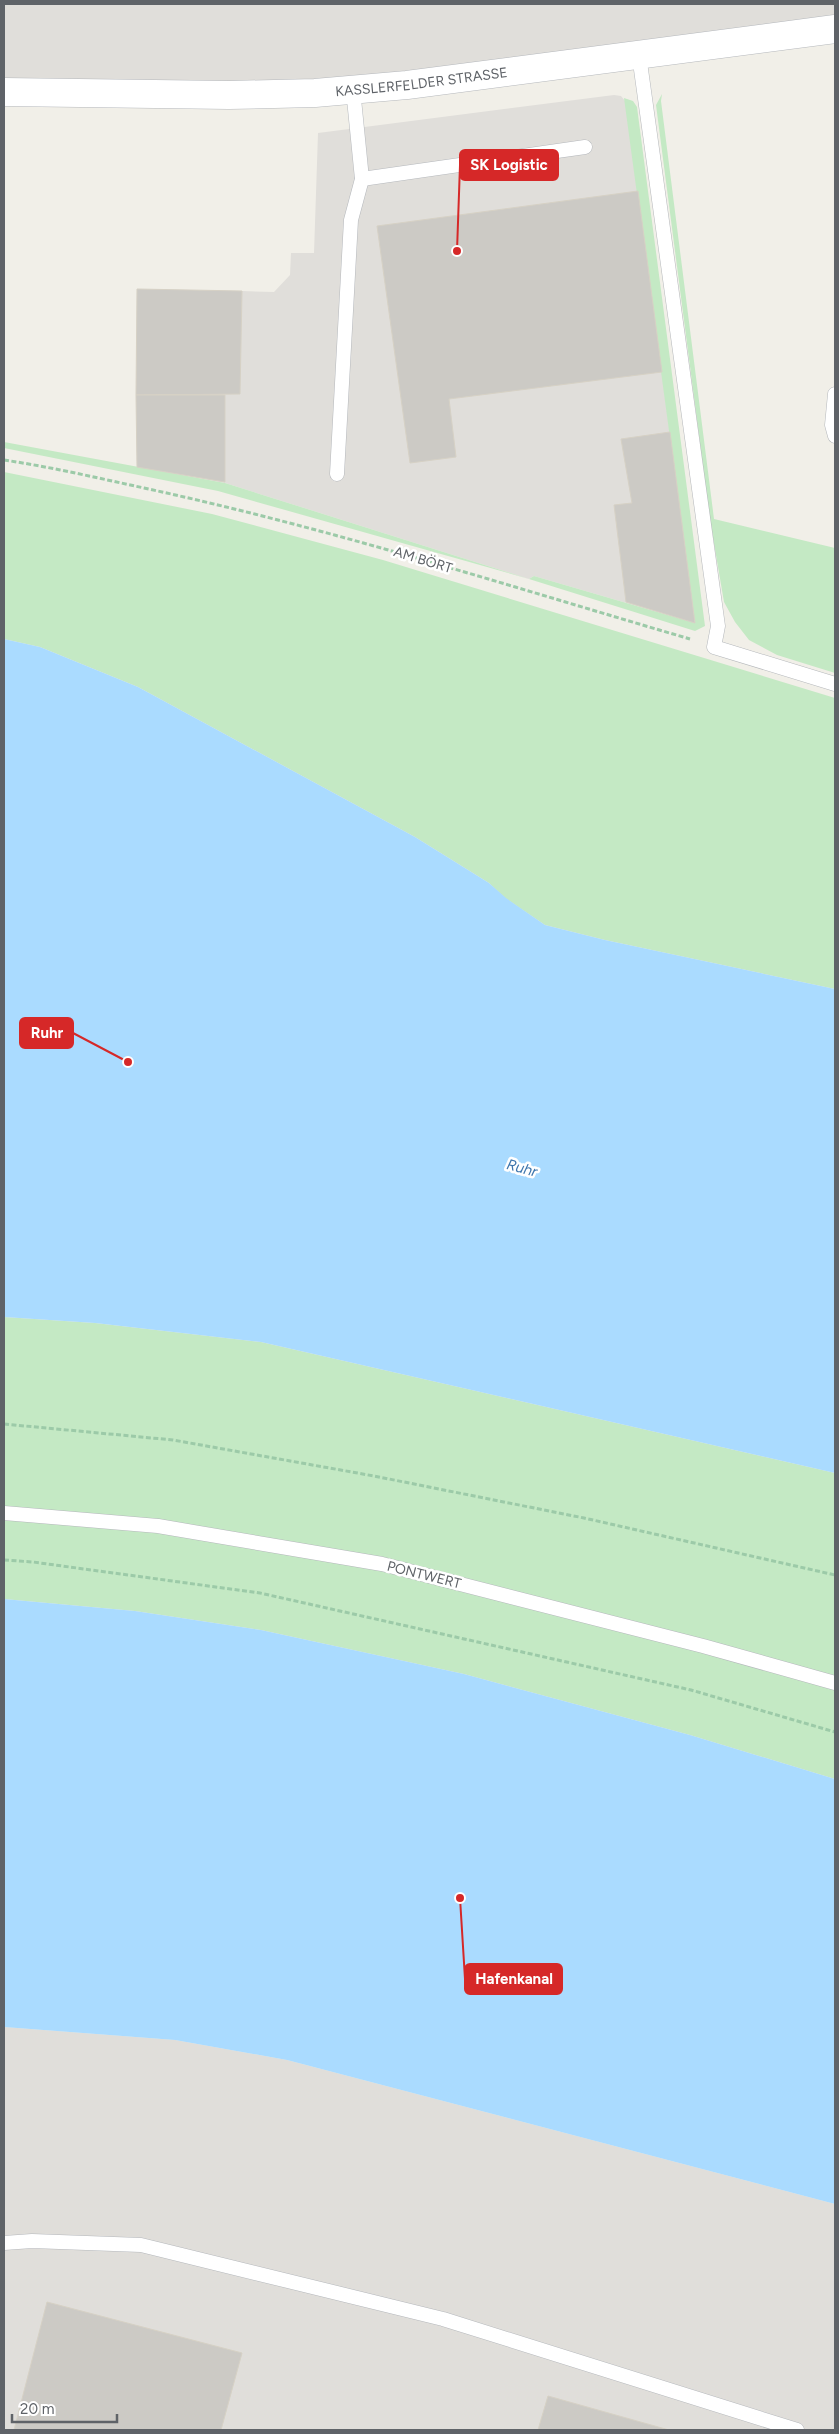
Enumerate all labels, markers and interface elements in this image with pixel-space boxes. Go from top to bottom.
street label: KASSLERFELDER STRASSE [335,63,508,100]
callout: SK Logistic [460,150,558,180]
text: SK Logistic [470,156,548,174]
street label: AM BÖRT [392,543,455,577]
callout: Ruhr [20,1018,73,1048]
text: Ruhr [31,1024,64,1042]
water label: Ruhr [505,1155,540,1181]
street label: PONTWERT [385,1558,463,1592]
callout: Hafenkanal [465,1964,562,1994]
text: Hafenkanal [475,1970,553,1988]
scale bar [12,2392,118,2424]
text: 20 m [20,2400,54,2418]

